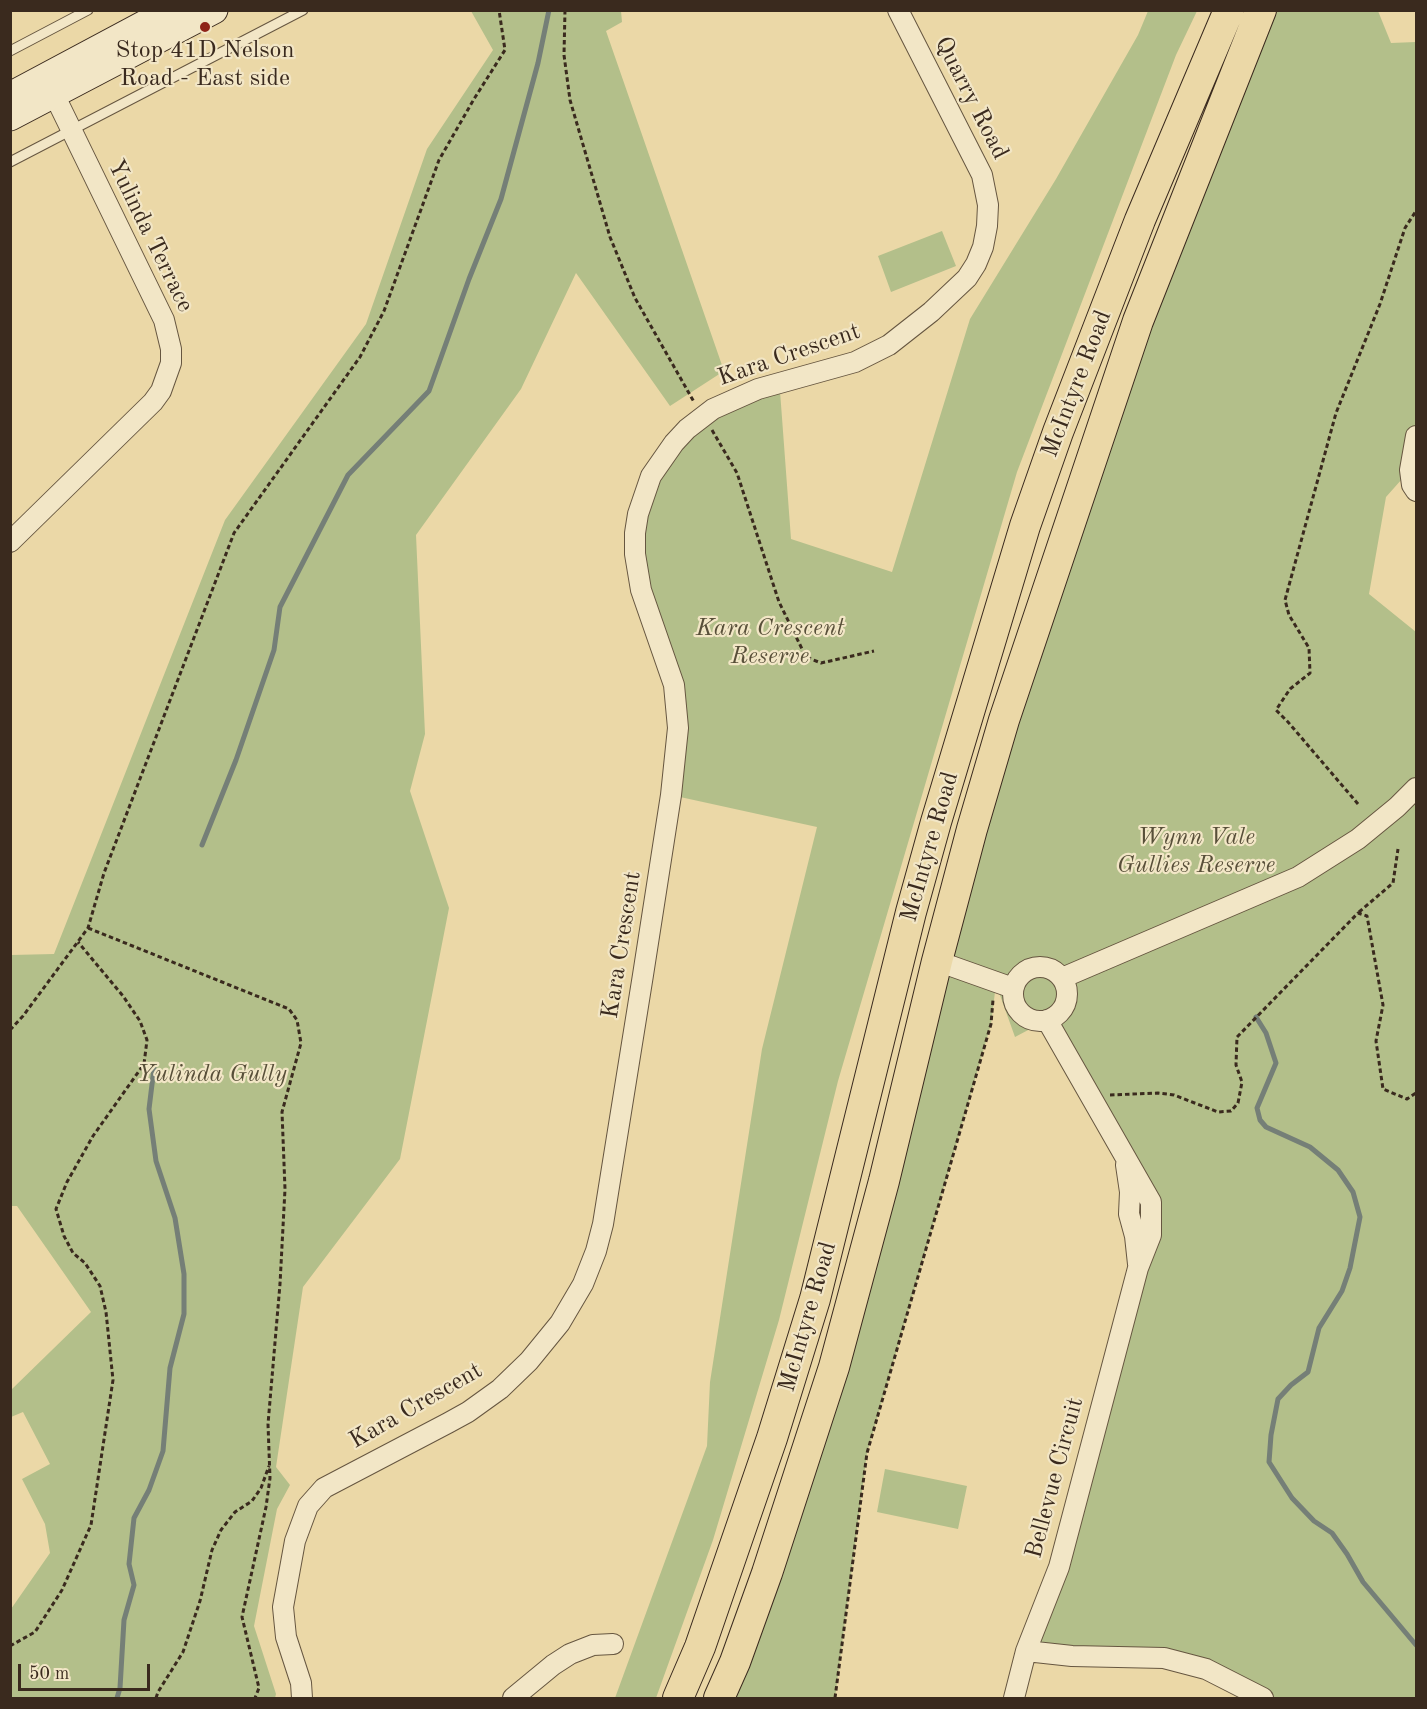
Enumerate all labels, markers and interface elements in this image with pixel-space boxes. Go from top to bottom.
marker: Stop 41D Nelson Road - East side [198,20,212,34]
street label: Quarry Road [928,32,1014,164]
place label: Stop 41D Nelson Road - East side [116,37,294,93]
street label: Yulinda Terrace [101,155,199,317]
street label: McIntyre Road [1036,306,1118,462]
street label: Kara Crescent [714,317,864,393]
park label: Kara Crescent Reserve [696,615,844,671]
street label: McIntyre Road [895,768,965,926]
park label: Wynn Vale Gullies Reserve [1117,824,1275,880]
street label: Kara Crescent [596,869,648,1021]
park label: Yulinda Gully [137,1061,287,1089]
street label: McIntyre Road [773,1238,843,1396]
street label: Kara Crescent [344,1356,488,1456]
street label: Bellevue Circuit [1020,1394,1090,1562]
scale bar [21,1652,153,1690]
text: 50 m [29,1665,69,1683]

